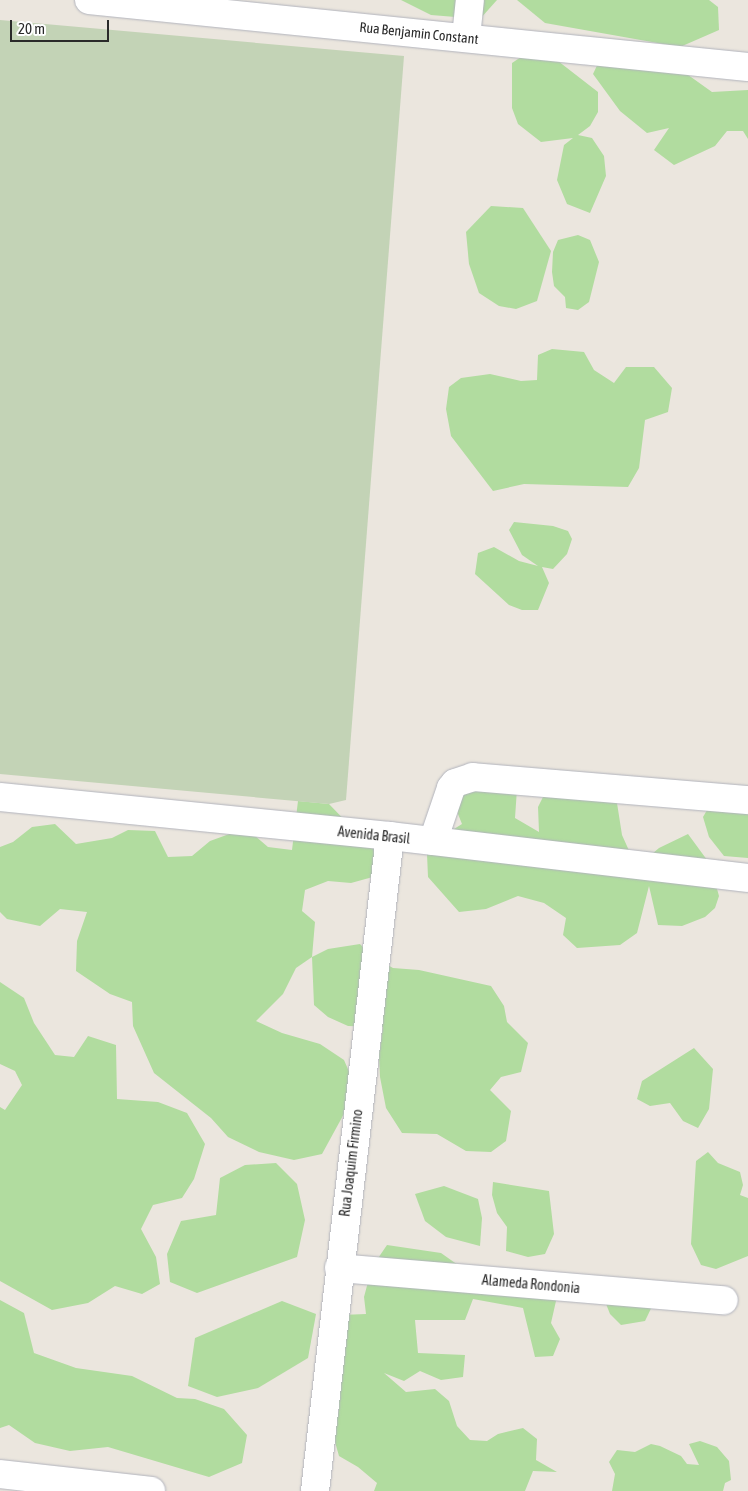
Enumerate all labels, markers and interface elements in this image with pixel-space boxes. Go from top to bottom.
scale bar [12,10,111,42]
street label: Rua Benjamin Constant [359,18,479,48]
text: 20 m [18,20,45,37]
street label: Avenida Brasil [337,823,411,847]
street label: Rua Joaquim Firmino [336,1108,366,1218]
street label: Alameda Rondonia [481,1271,581,1297]

